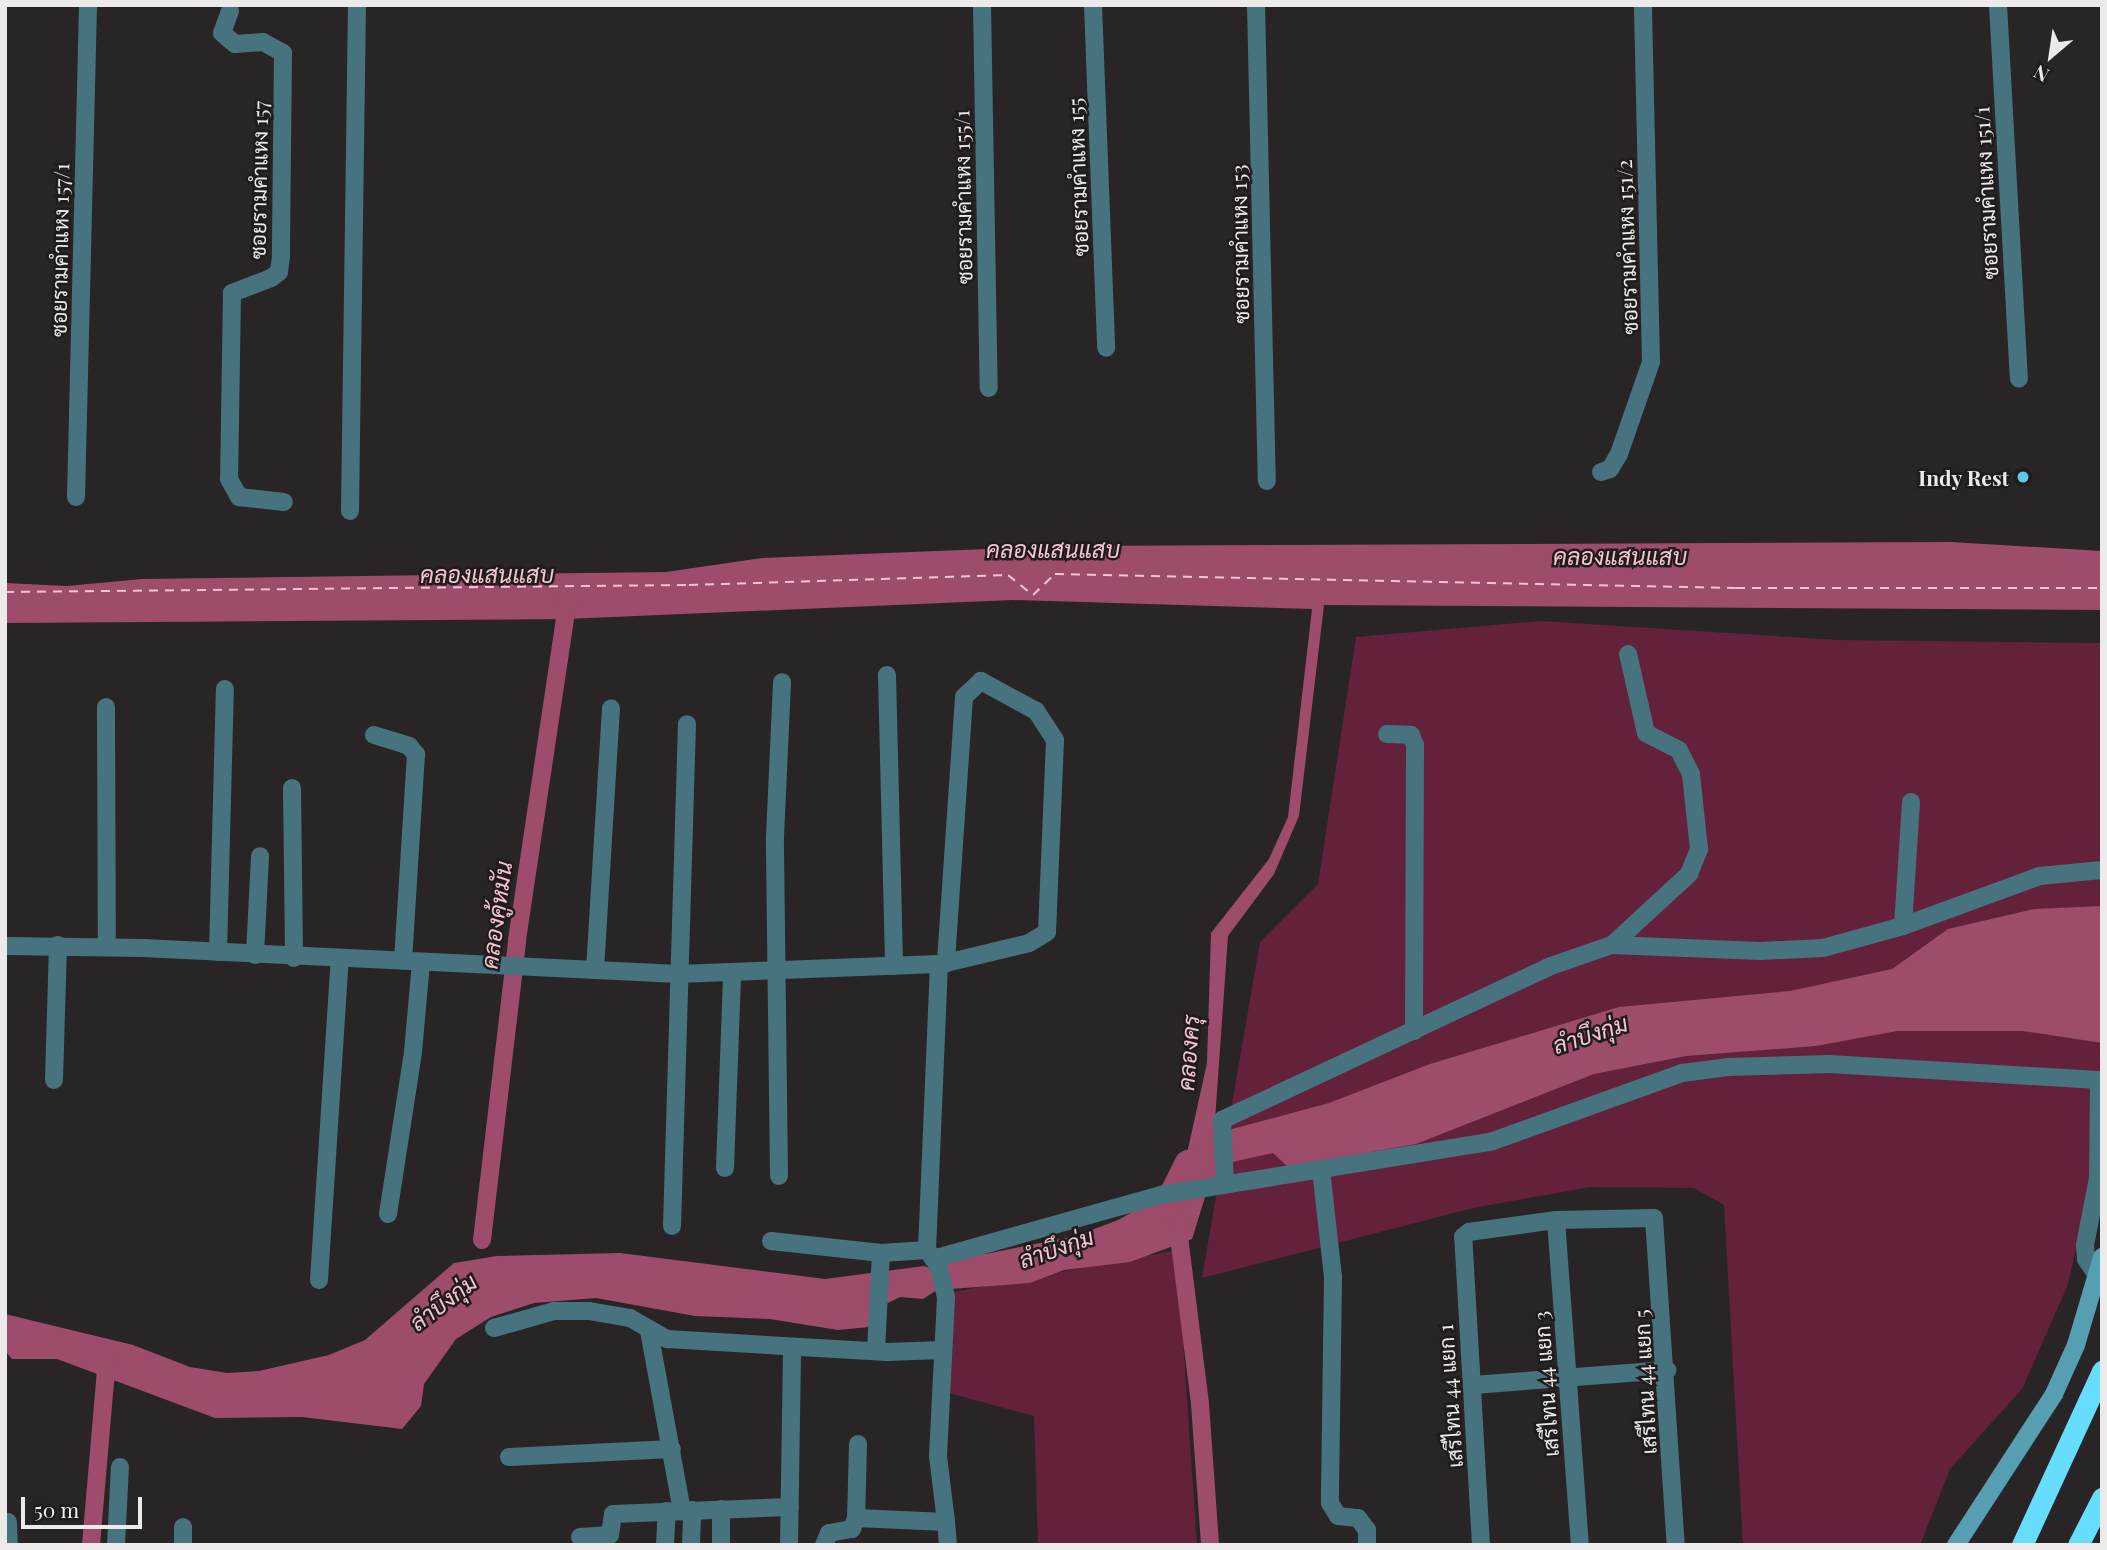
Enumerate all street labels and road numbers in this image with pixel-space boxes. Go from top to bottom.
street label: ซอยรามคำแหง 155 [1062,97,1092,257]
street label: ซอยรามคำแหง 157 [244,101,272,259]
street label: ซอยรามคำแหง 151/1 [1968,106,2002,280]
street label: ซอยรามคำแหง 155/1 [948,110,976,284]
street label: ซอยรามคำแหง 151/2 [1610,159,1642,335]
street label: ซอยรามคำแหง 157/1 [45,163,73,337]
street label: ซอยรามคำแหง 153 [1225,164,1253,324]
street label: เสรีไทน 44 แยก 5 [1628,1309,1660,1455]
street label: เสรีไทน 44 แยก 3 [1527,1310,1563,1458]
street label: เสรีไทน 44 แยก 1 [1431,1323,1467,1469]

